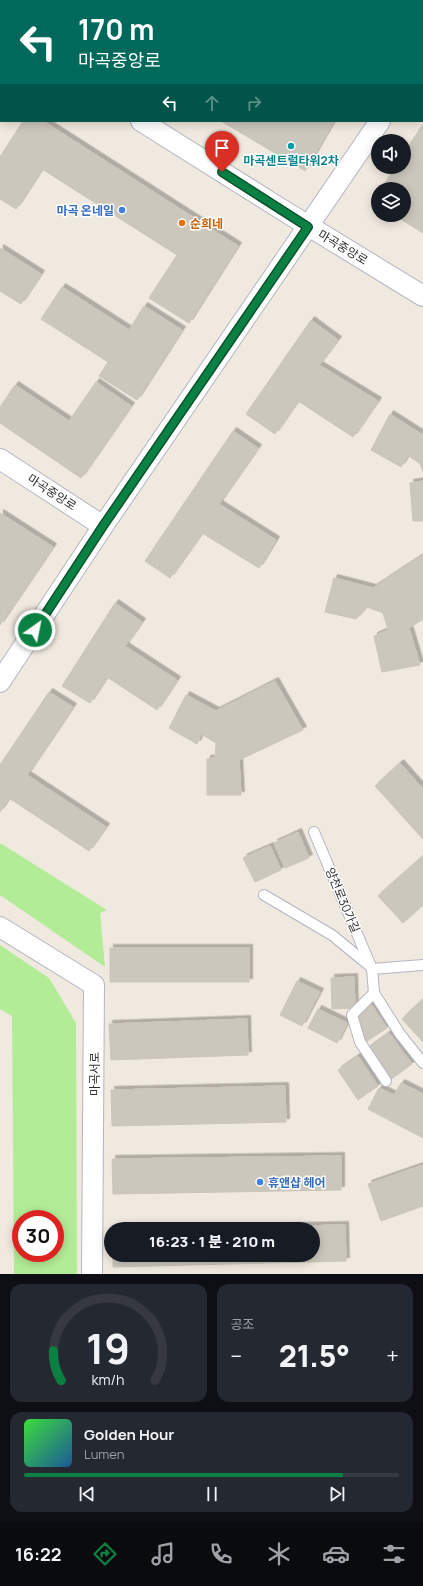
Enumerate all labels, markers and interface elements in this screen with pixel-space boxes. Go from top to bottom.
text: 170 m [78,10,154,48]
icon: left [12,16,64,68]
text: 마곡중앙로 [78,48,161,72]
icon: left [159,92,181,114]
icon: ahead [201,92,223,114]
icon: right [243,92,265,114]
pin [205,131,239,172]
map controls [371,134,411,222]
button: sound [371,134,411,174]
icon: arrive [211,137,233,159]
marker: 마곡센트럴타워2차 [286,141,296,151]
place label: 마곡센트럴타워2차 [243,152,339,169]
button: layers [371,182,411,222]
place label: 마곡 온네일 [56,202,114,219]
marker: 마곡 온네일 [117,205,127,215]
place label: 순희네 [190,215,223,232]
marker: 순희네 [177,218,187,228]
street label: 마곡중앙로 [315,225,371,269]
street label: 마곡중앙로 [24,470,80,514]
position arrow [14,609,56,651]
street label: 양천로30가길 [322,865,364,935]
street label: 마곡서로 [86,1052,103,1096]
place label: 휴앤샵 헤어 [268,1174,326,1191]
marker: 휴앤샵 헤어 [255,1177,265,1187]
speed limit sign: 30 [12,1210,64,1262]
text: 16:23 · 1 분 · 210 m [149,1231,275,1252]
text: 공조 [231,1315,254,1333]
text: 19 [86,1320,130,1376]
text: 21.5° [279,1335,350,1376]
text: − [231,1341,242,1371]
text: + [386,1341,399,1371]
text: km/h [92,1370,125,1389]
text: Golden Hour [84,1424,174,1445]
text: Lumen [84,1445,124,1463]
icon: previous [76,1483,98,1505]
icon: pause [201,1483,223,1505]
icon: next [326,1483,348,1505]
icon: directions [91,1540,119,1568]
icon: music [149,1540,177,1568]
icon: phone [207,1540,235,1568]
icon: climate [265,1540,293,1568]
icon: car [322,1540,350,1568]
icon: filters [380,1540,408,1568]
text: 16:22 [15,1542,62,1566]

